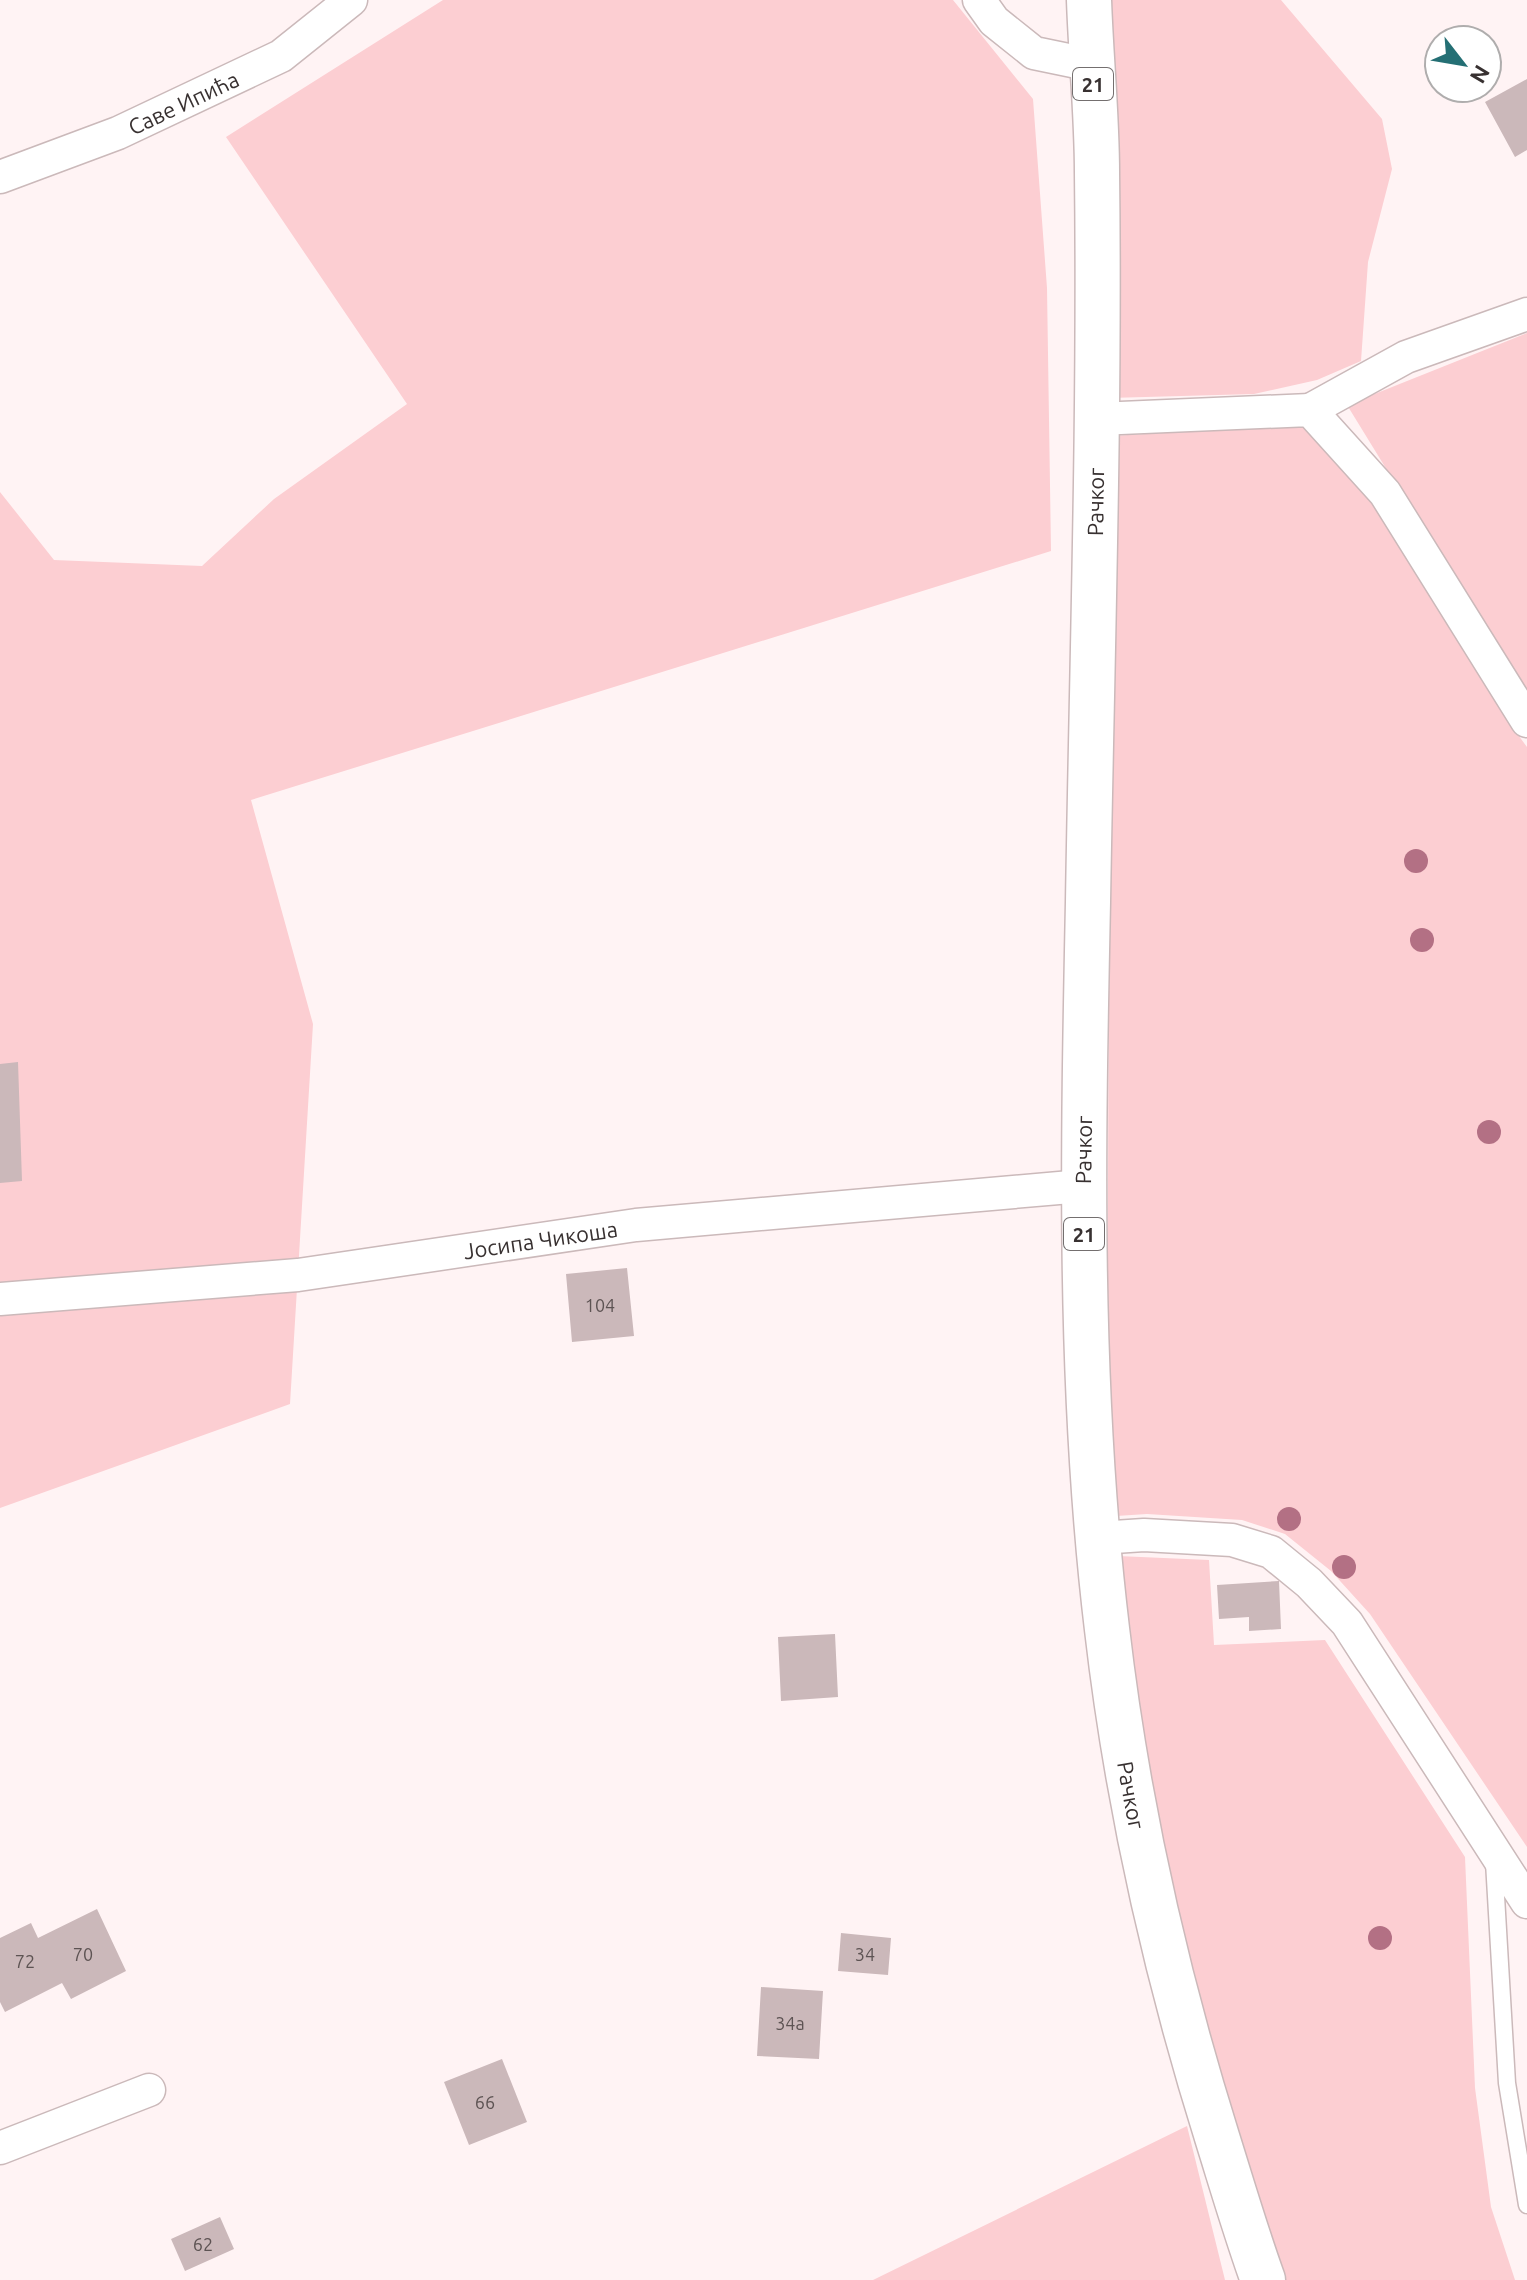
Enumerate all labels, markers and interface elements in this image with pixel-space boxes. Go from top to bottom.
north arrow [1423,24,1503,104]
text: N [1466,61,1496,88]
street label: Саве Ипића [124,65,243,139]
road number: 21 [1073,68,1113,100]
street label: Рачког [1082,467,1108,536]
street label: Рачког [1070,1115,1096,1184]
street label: Јосипа Чикоша [462,1215,619,1263]
road number: 21 [1064,1218,1104,1250]
house number: 104 [585,1295,615,1315]
street label: Рачког [1114,1759,1150,1831]
house number: 70 [73,1944,93,1964]
house number: 34 [855,1944,875,1964]
house number: 72 [15,1951,35,1971]
house number: 34a [775,2013,805,2033]
house number: 66 [475,2092,495,2112]
house number: 62 [193,2234,213,2254]

